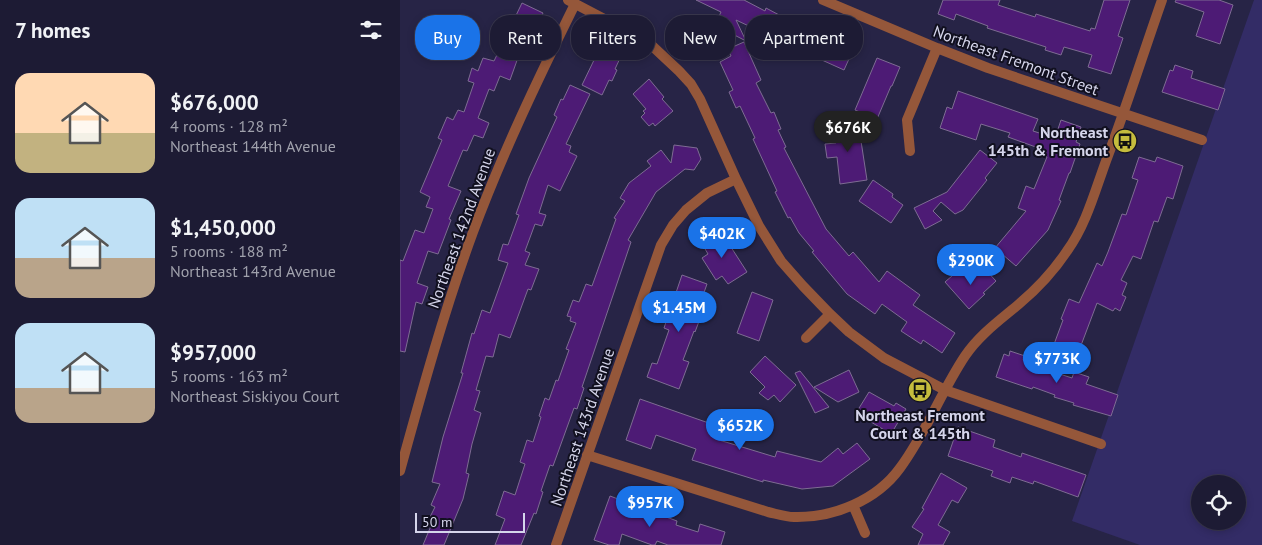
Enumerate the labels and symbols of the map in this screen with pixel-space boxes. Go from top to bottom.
street label: Northeast Fremont Street [931,21,1102,99]
pin: $676K [813,110,883,153]
place label: Northeast 145th & Fremont [988,122,1108,160]
bus stop icon: Northeast 145th & Fremont [1112,128,1138,154]
street label: Northeast 142nd Avenue [423,145,499,311]
pin: $402K [687,216,757,259]
pin: $290K [936,244,1006,286]
pin: $1.45M [638,290,720,333]
pin: $773K [1022,342,1092,384]
street label: Northeast 143rd Avenue [546,345,618,509]
bus stop icon: Northeast Fremont Court & 145th [907,377,933,403]
place label: Northeast Fremont Court & 145th [855,405,985,443]
pin: $652K [705,408,775,451]
pin: $957K [615,486,685,528]
scale bar [415,510,525,533]

